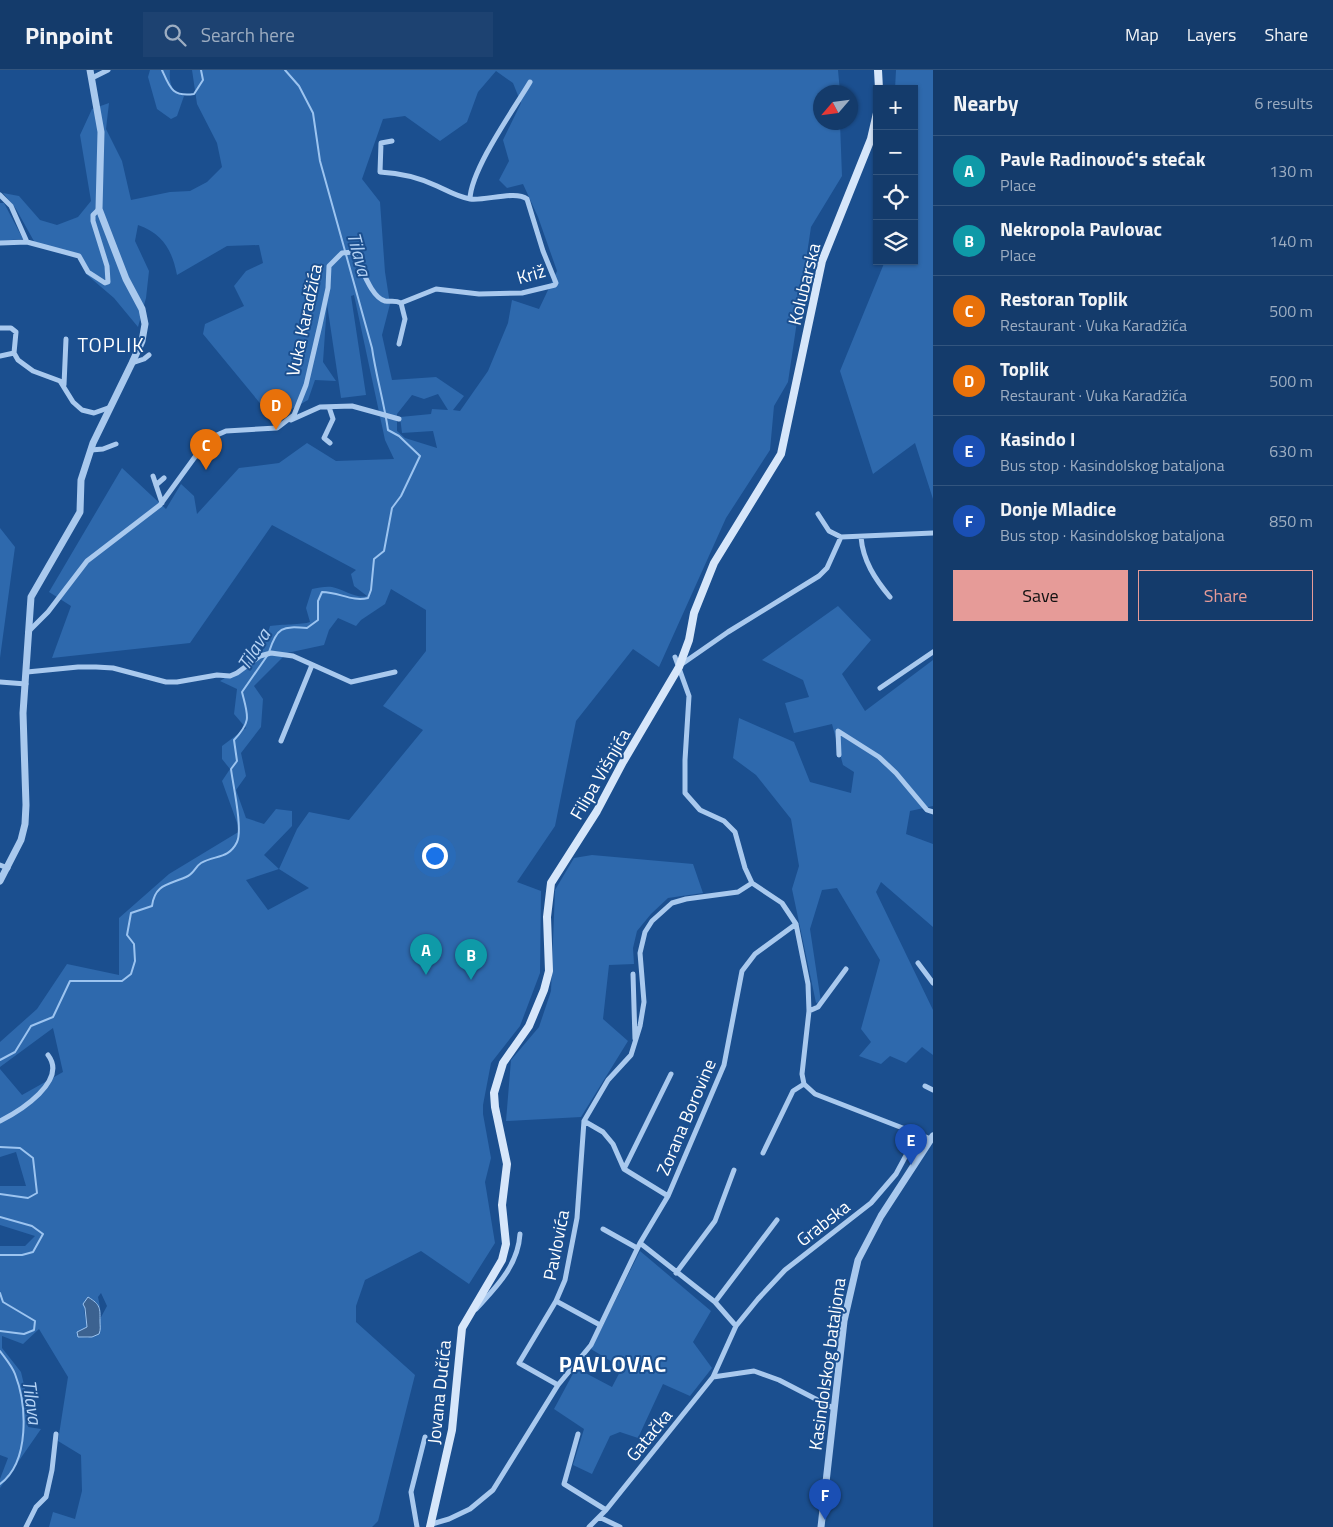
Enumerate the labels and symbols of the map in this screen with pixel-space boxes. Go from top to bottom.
north arrow [813,85,858,130]
water label: Tilava [340,229,380,281]
street label: Kolubarska [781,240,827,328]
street label: Križ [514,257,548,291]
street label: Vuka Karadžića [279,261,329,379]
district label: TOPLIK [77,329,145,360]
pin: D [260,389,292,430]
pin: C [190,429,222,470]
water label: Tilava [229,621,278,675]
street label: Filipa Višnjića [563,723,637,825]
your location [422,843,448,869]
pin: A [410,934,442,975]
pin: B [455,939,487,980]
street label: Zorana Borovine [649,1055,723,1179]
pin: E [895,1124,927,1165]
street label: Grabska [790,1193,856,1253]
street label: Pavlovića [536,1208,576,1282]
street label: Kasindolskog bataljona [802,1276,852,1452]
street label: Jovana Dučića [420,1339,458,1445]
district label: PAVLOVAC [559,1347,667,1381]
water label: Tilava [16,1378,51,1427]
street label: Gatačka [619,1403,679,1467]
pin: F [809,1479,841,1520]

